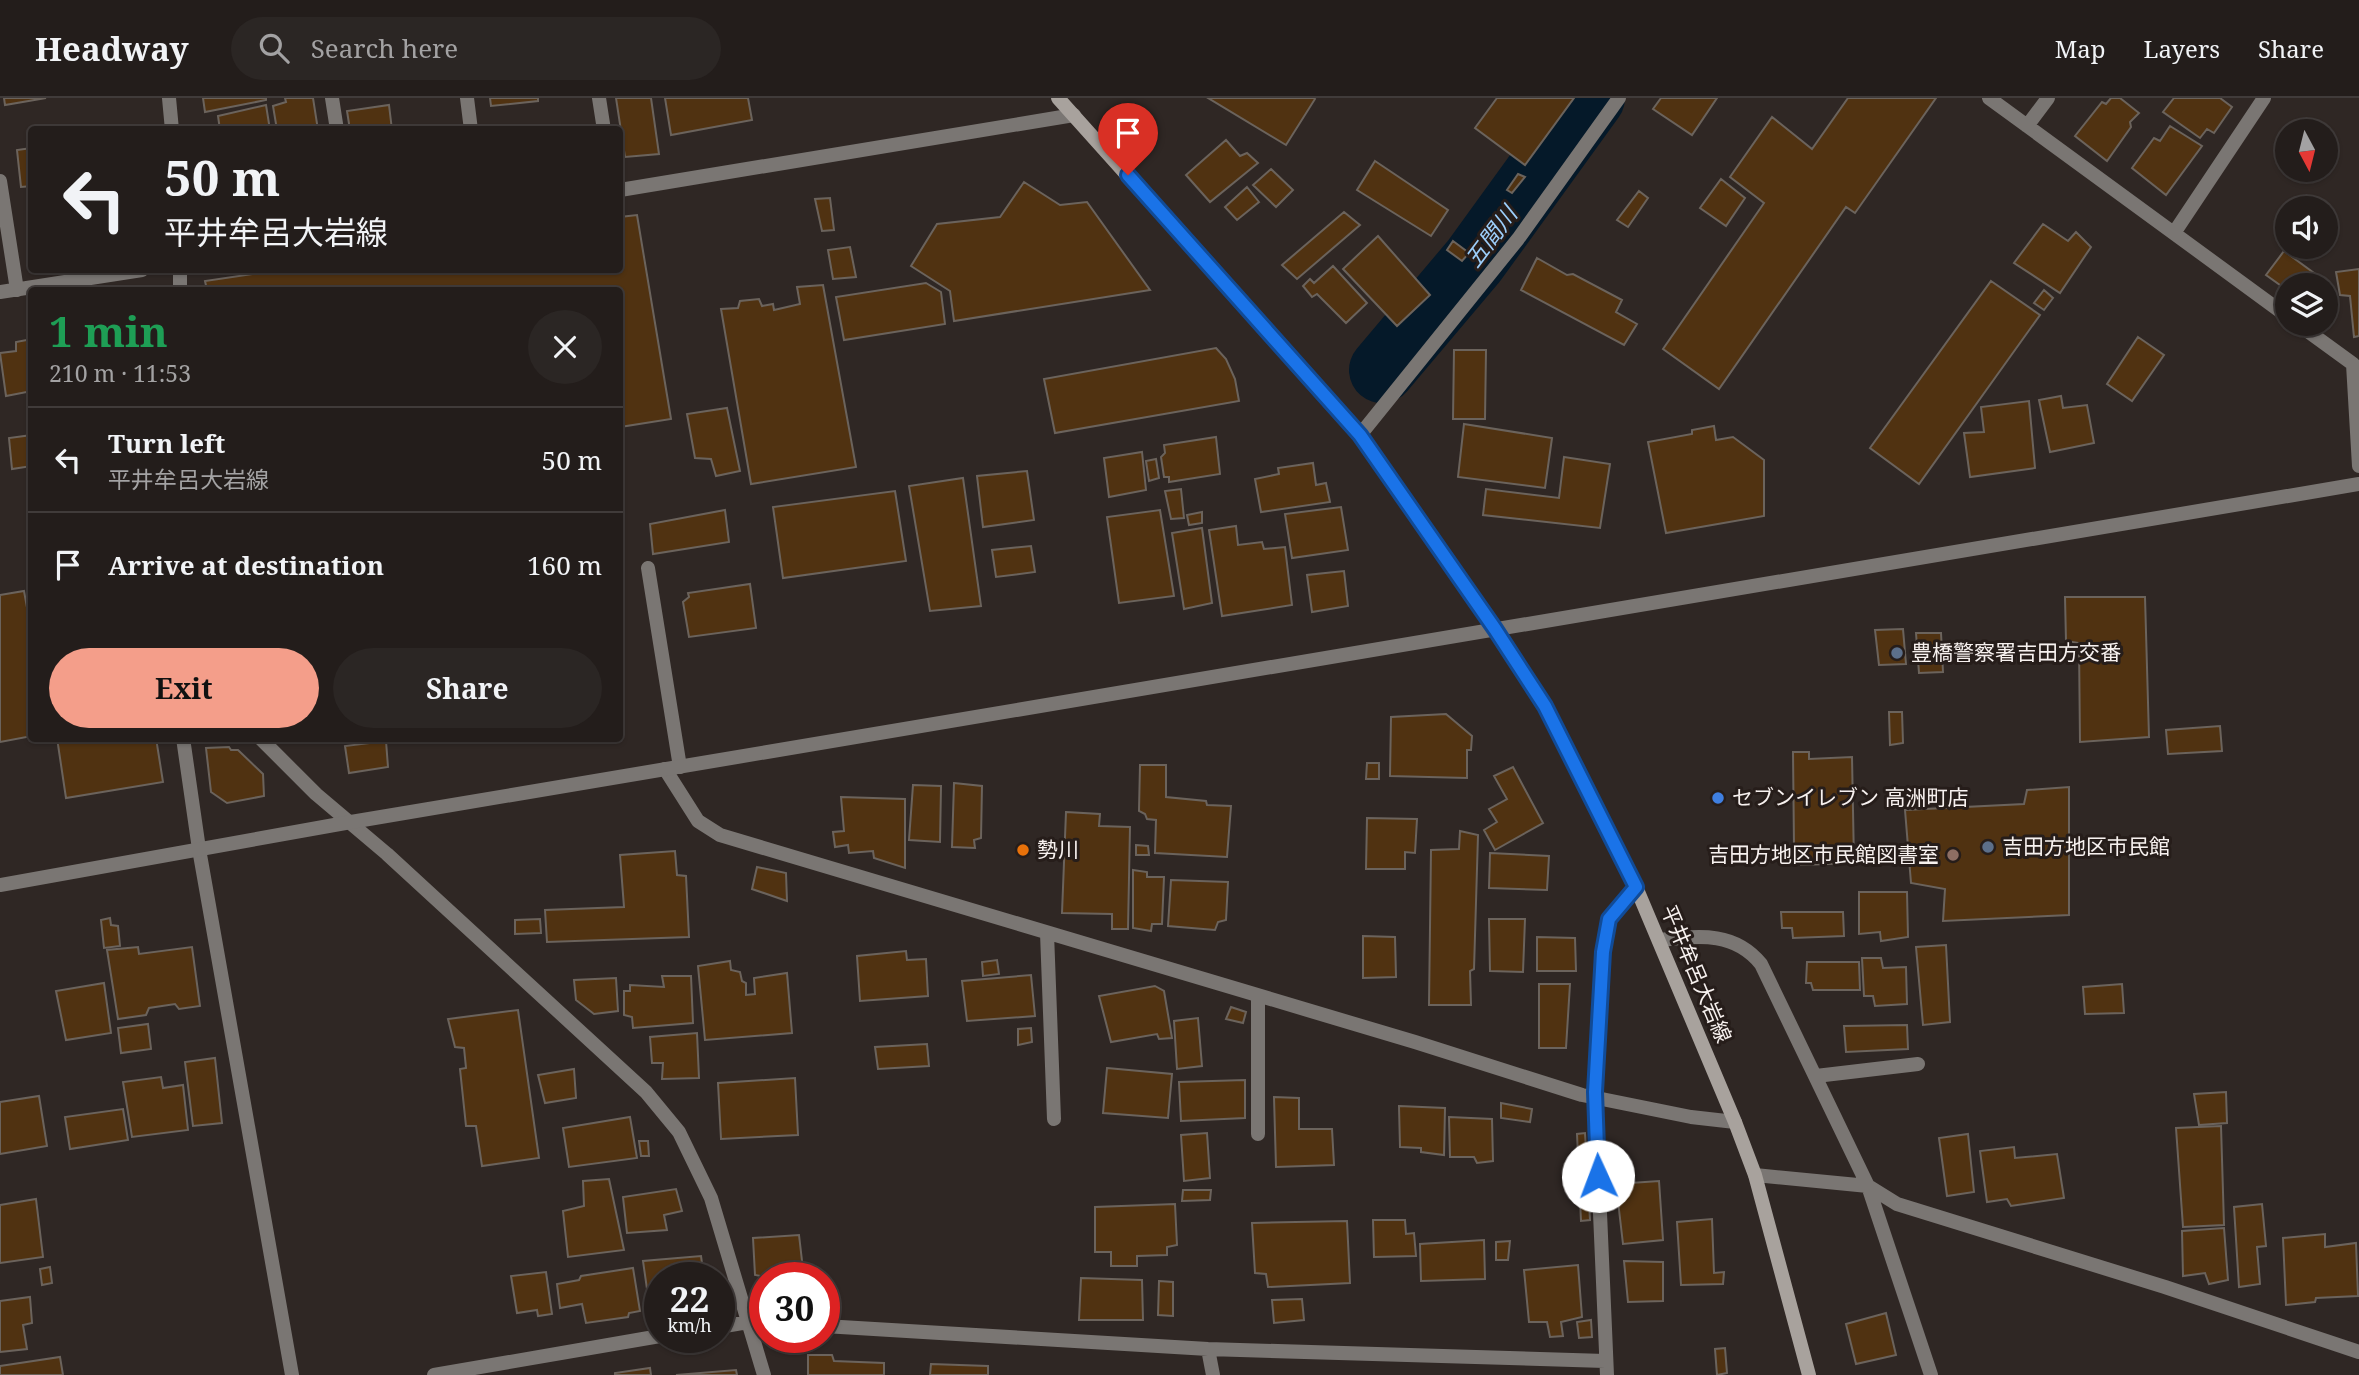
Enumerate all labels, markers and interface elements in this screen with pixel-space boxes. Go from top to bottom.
search box [231,17,721,80]
text: Headway [35,26,189,71]
icon: search [255,29,293,67]
text: Search here [311,30,458,66]
text: Map [2055,32,2106,65]
text: Layers [2144,32,2220,65]
text: Share [2258,32,2324,65]
pin [1098,103,1158,175]
icon: arrive [1109,114,1147,152]
north arrow [2275,119,2338,182]
map controls [2275,119,2338,336]
text: 50 m [164,144,280,210]
icon: left [49,154,140,245]
button: sound [2275,196,2338,259]
water label: 五間川 [1457,197,1526,274]
text: 平井牟呂大岩線 [164,210,388,253]
button: layers [2275,273,2338,336]
text: 1 min [49,302,168,359]
button: close [528,310,602,384]
text: 210 m · 11:53 [49,357,191,389]
text: Turn left [108,425,225,461]
icon: left [49,441,87,479]
text: 50 m [542,442,602,478]
text: 平井牟呂大岩線 [108,463,269,495]
icon: arrive [49,546,87,584]
text: Arrive at destination [108,547,384,583]
text: 160 m [527,547,602,583]
place label: 豊橋警察署吉田方交番 [1911,638,2121,666]
marker: 豊橋警察署吉田方交番 [1889,645,1905,661]
button: Exit [49,648,319,728]
button: Share [333,648,602,728]
place label: セブンイレブン 高洲町店 [1732,783,1968,811]
marker: セブンイレブン 高洲町店 [1710,790,1726,806]
place label: 吉田方地区市民館 [2002,832,2170,860]
place label: 勢川 [1037,835,1079,863]
marker: 吉田方地区市民館 [1980,839,1996,855]
place label: 吉田方地区市民館図書室 [1708,840,1939,868]
marker: 勢川 [1015,842,1031,858]
marker: 吉田方地区市民館図書室 [1945,847,1961,863]
street label: 平井牟呂大岩線 [1655,900,1739,1047]
position arrow [1561,1139,1635,1213]
speed limit sign: 30 [749,1262,840,1353]
text: 22 [670,1275,709,1322]
text: km/h [667,1313,712,1337]

